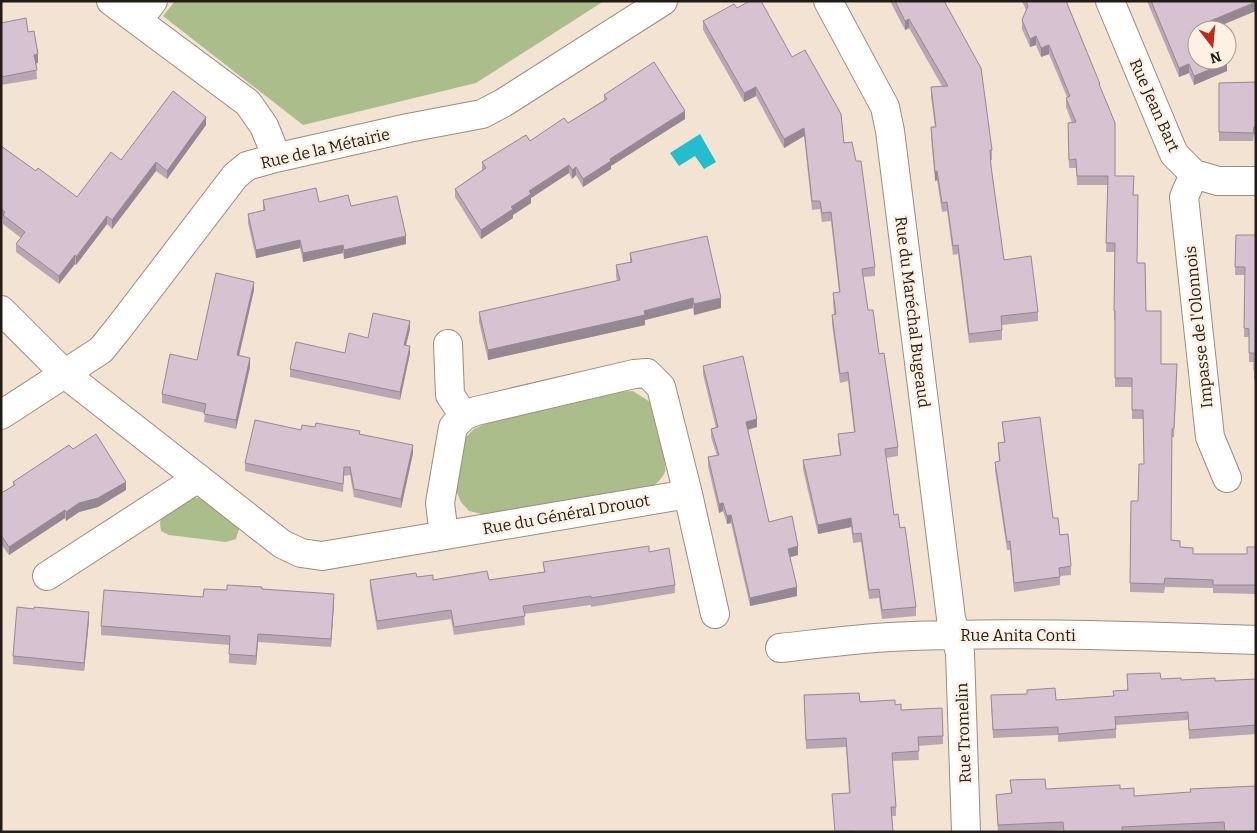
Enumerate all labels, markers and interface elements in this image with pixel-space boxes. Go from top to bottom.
north arrow [1187,20,1237,70]
text: N [1208,47,1223,67]
street label: Rue Jean Bart [1126,56,1184,155]
street label: Rue de la Métairie [259,124,392,173]
street label: Rue du Maréchal Bugeaud [891,215,934,409]
street label: Impasse de l'Olonnois [1181,245,1216,409]
street label: Rue du Général Drouot [481,490,651,539]
street label: Rue Anita Conti [960,626,1076,645]
street label: Rue Tromelin [952,682,975,784]

